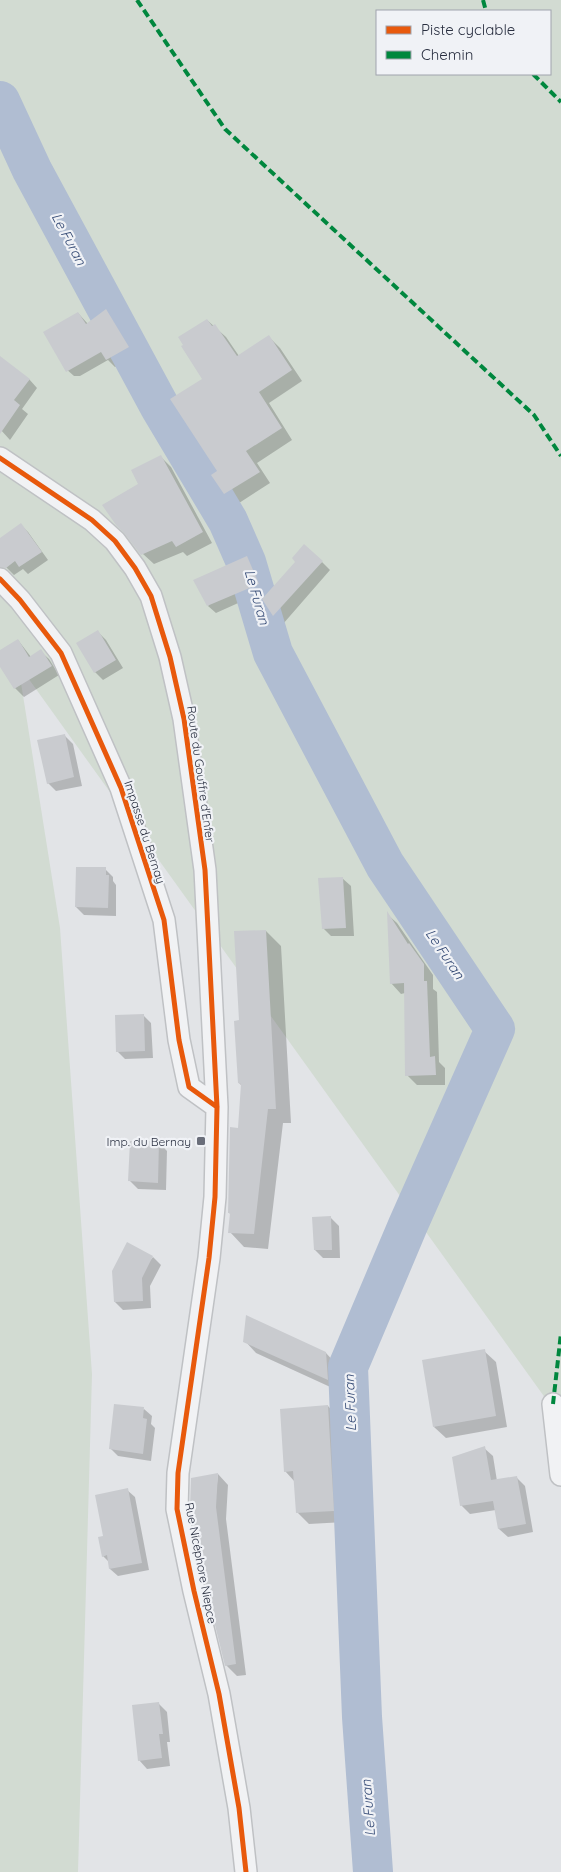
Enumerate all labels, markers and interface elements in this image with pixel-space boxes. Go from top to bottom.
legend [376,10,551,75]
text: Piste cyclable [421,20,515,39]
text: Chemin [421,45,473,64]
water label: Le Furan [48,210,91,269]
water label: Le Furan [241,567,274,628]
street label: Route du Gouffre d'Enfer [184,705,218,844]
street label: Impasse du Bernay [121,779,169,885]
water label: Le Furan [422,925,469,983]
place label: Imp. du Bernay [107,1134,191,1149]
marker: Imp. du Bernay [195,1135,207,1147]
water label: Le Furan [340,1373,360,1432]
street label: Rue Nicéphore Niepce [182,1501,220,1625]
water label: Le Furan [357,1778,379,1837]

